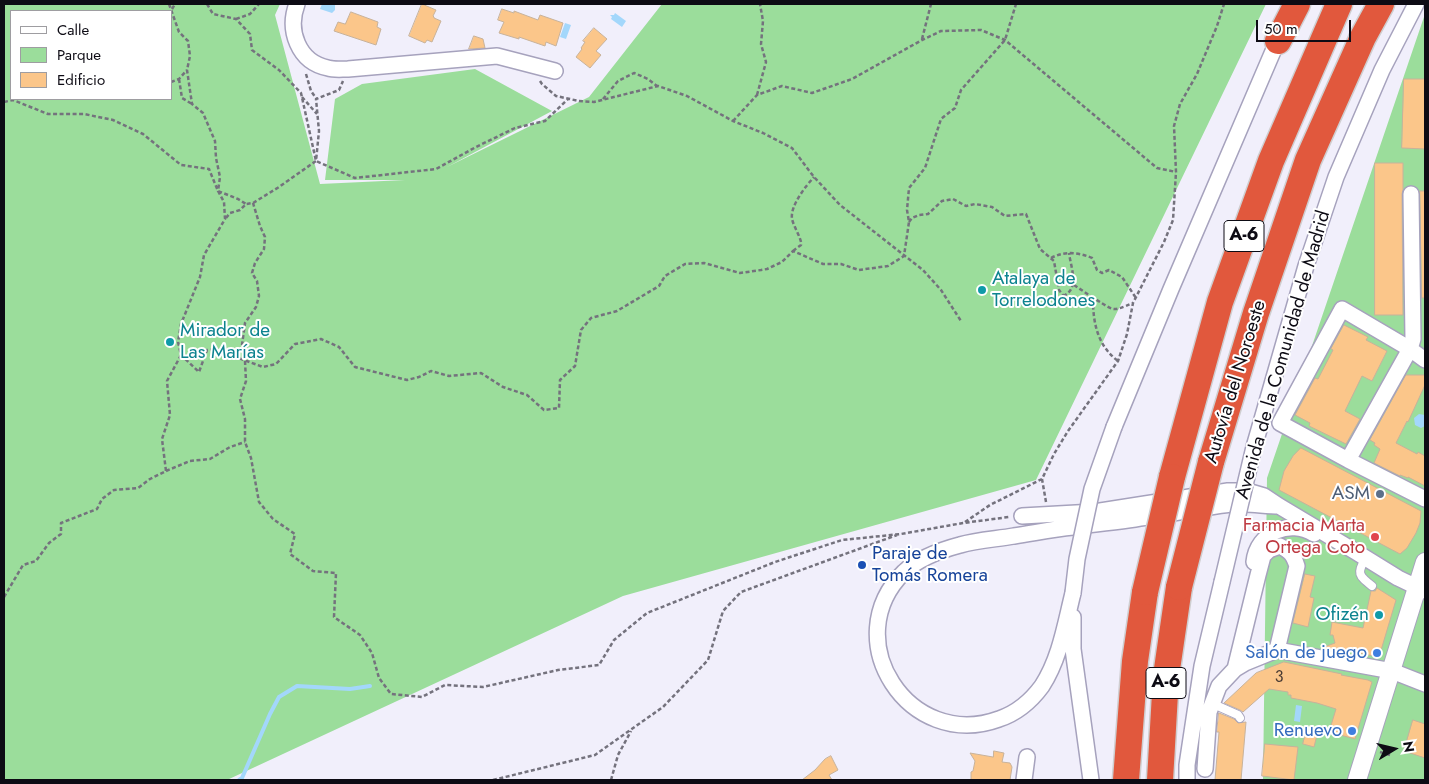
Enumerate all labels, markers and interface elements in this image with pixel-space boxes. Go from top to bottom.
legend [10,10,172,100]
scale bar [1259,10,1354,42]
text: 50 m [1264,18,1298,40]
text: Calle [57,19,89,41]
text: Parque [57,44,101,66]
text: Edificio [57,69,105,91]
street label: Avenida de la Comunidad de Madrid [1232,208,1336,502]
road number: A-6 [1224,220,1264,252]
place label: Atalaya de Torrelodones [992,268,1095,312]
marker: Atalaya de Torrelodones [976,284,988,296]
street label: Autovía del Noroeste [1200,298,1272,466]
place label: Mirador de Las Marías [180,320,270,364]
marker: Mirador de Las Marías [164,336,176,348]
place label: ASM [1332,483,1370,505]
marker: ASM [1374,488,1386,500]
place label: Farmacia Marta Ortega Coto [1243,515,1365,559]
marker: Farmacia Marta Ortega Coto [1369,531,1381,543]
place label: Paraje de Tomás Romera [872,543,988,587]
marker: Paraje de Tomás Romera [856,559,868,571]
place label: Ofizén [1315,604,1369,626]
marker: Ofizén [1373,609,1385,621]
place label: Salón de juego [1245,642,1367,664]
marker: Salón de juego [1371,647,1383,659]
road number: A-6 [1146,668,1186,698]
house number: 3 [1275,668,1283,688]
place label: Renuevo [1274,720,1342,742]
north arrow [1369,724,1419,774]
marker: Renuevo [1346,725,1358,737]
text: N [1398,740,1420,754]

